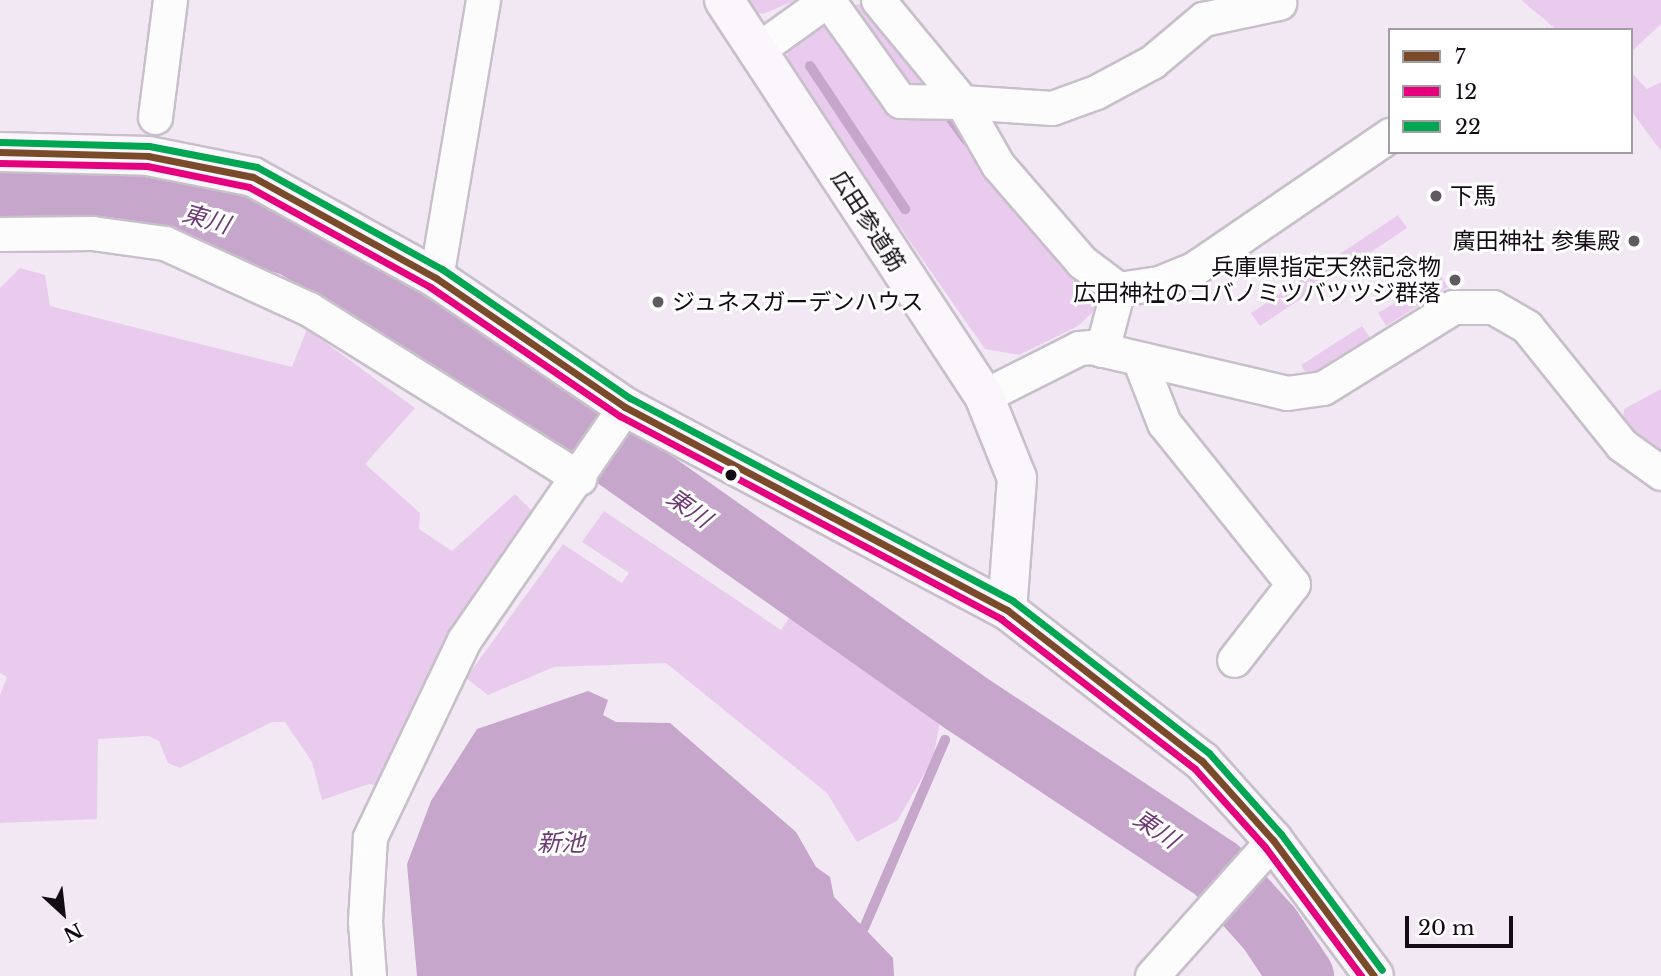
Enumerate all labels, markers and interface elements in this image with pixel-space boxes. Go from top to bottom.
legend [1388,28,1633,154]
text: 7 [1455,44,1466,70]
text: 12 [1455,79,1477,105]
text: 22 [1455,114,1481,140]
street label: 広田参道筋 [825,165,911,277]
place label: 下馬 [1450,182,1496,210]
marker: 下馬 [1428,188,1444,204]
water label: 東川 [179,199,233,239]
place label: 廣田神社 参集殿 [1452,227,1620,255]
marker: 廣田神社 参集殿 [1626,233,1642,249]
place label: 兵庫県指定天然記念物 広田神社のコバノミツバツツジ群落 [1073,253,1441,307]
marker: 兵庫県指定天然記念物 広田神社のコバノミツバツツジ群落 [1447,272,1463,288]
place label: ジュネスガーデンハウス [672,288,925,316]
marker: ジュネスガーデンハウス [650,294,666,310]
unlabelled marker [724,468,738,482]
water label: 東川 [661,482,717,534]
water label: 東川 [1128,804,1184,854]
water label: 新池 [537,829,585,857]
north arrow [28,878,98,948]
scale bar [1409,902,1518,946]
text: 20 m [1418,915,1475,941]
text: N [60,918,86,946]

